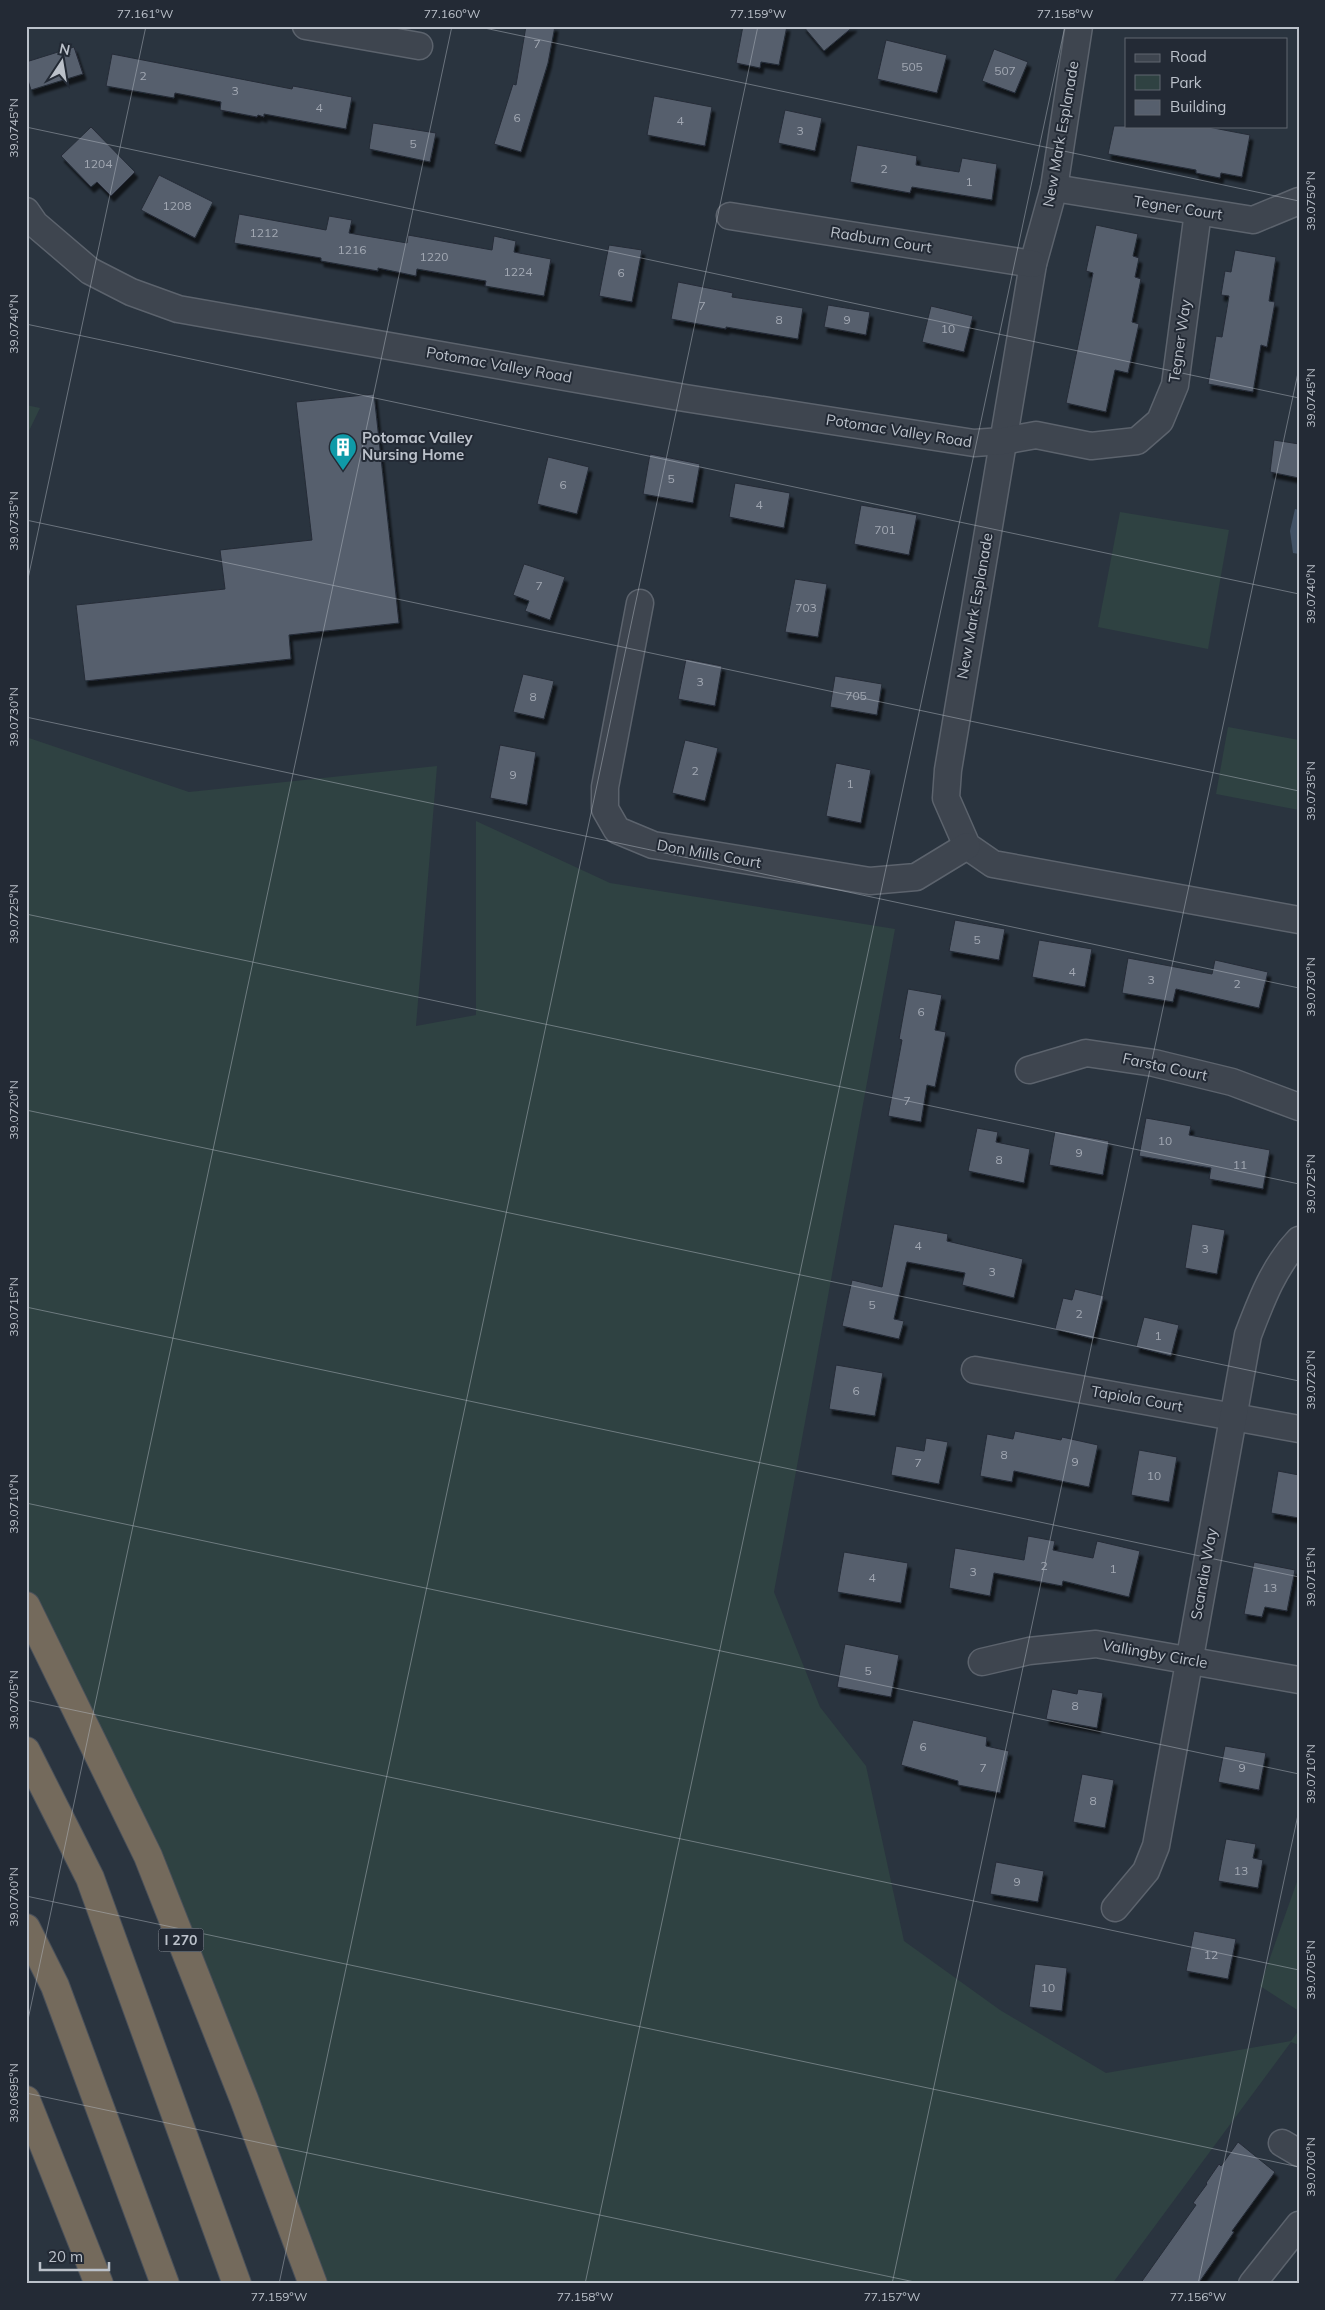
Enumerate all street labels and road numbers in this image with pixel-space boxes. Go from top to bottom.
street label: New Mark Esplanade [1038,59,1083,208]
street label: Tegner Court [1132,191,1224,224]
street label: Radburn Court [829,222,933,257]
street label: Tegner Way [1164,298,1195,384]
street label: Potomac Valley Road [425,342,573,387]
street label: Potomac Valley Road [825,410,973,451]
street label: New Mark Esplanade [952,531,997,680]
street label: Don Mills Court [656,835,763,872]
street label: Farsta Court [1121,1048,1209,1085]
street label: Tapiola Court [1090,1381,1184,1416]
street label: Scandia Way [1186,1527,1221,1621]
street label: Vallingby Circle [1101,1635,1209,1672]
road number: I 270 [158,1928,204,1952]

